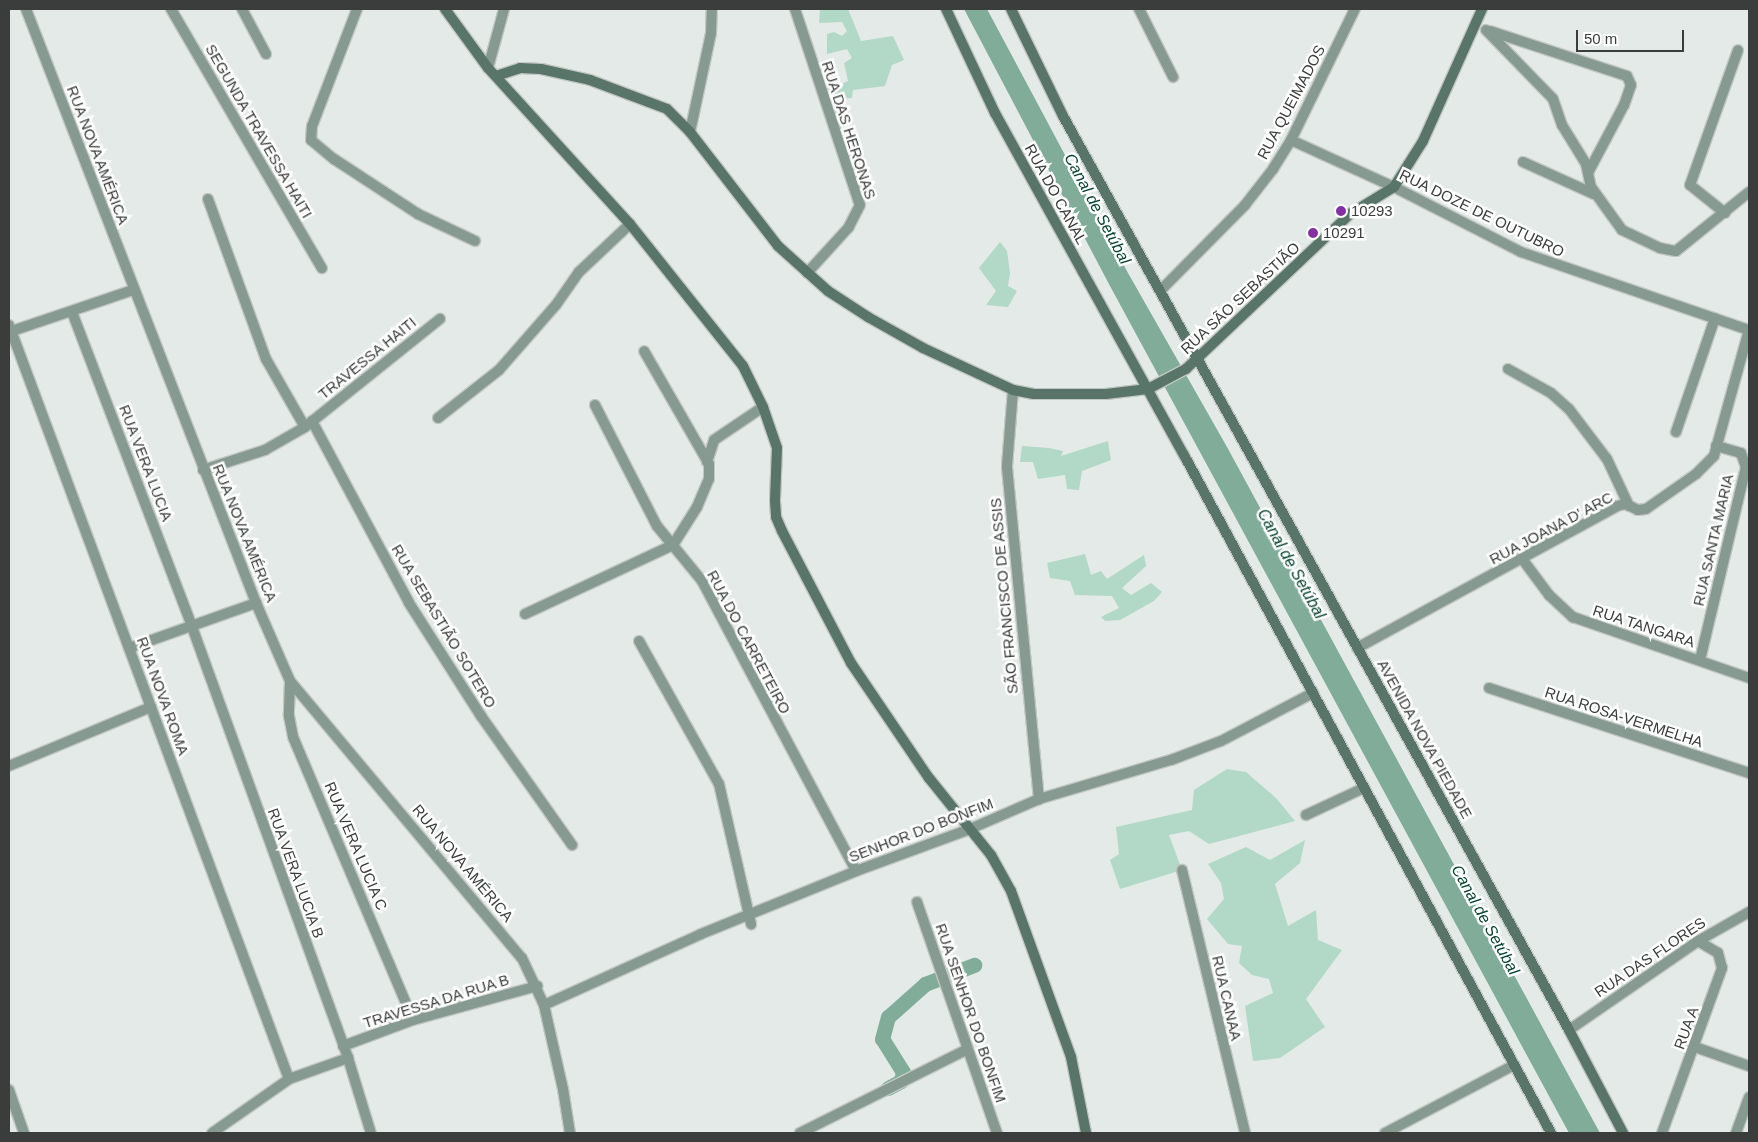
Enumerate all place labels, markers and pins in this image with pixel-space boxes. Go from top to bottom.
place label: 10293 [1351,202,1393,220]
marker: 10293 [1335,205,1347,217]
place label: 10291 [1323,224,1365,242]
marker: 10291 [1307,227,1319,239]

